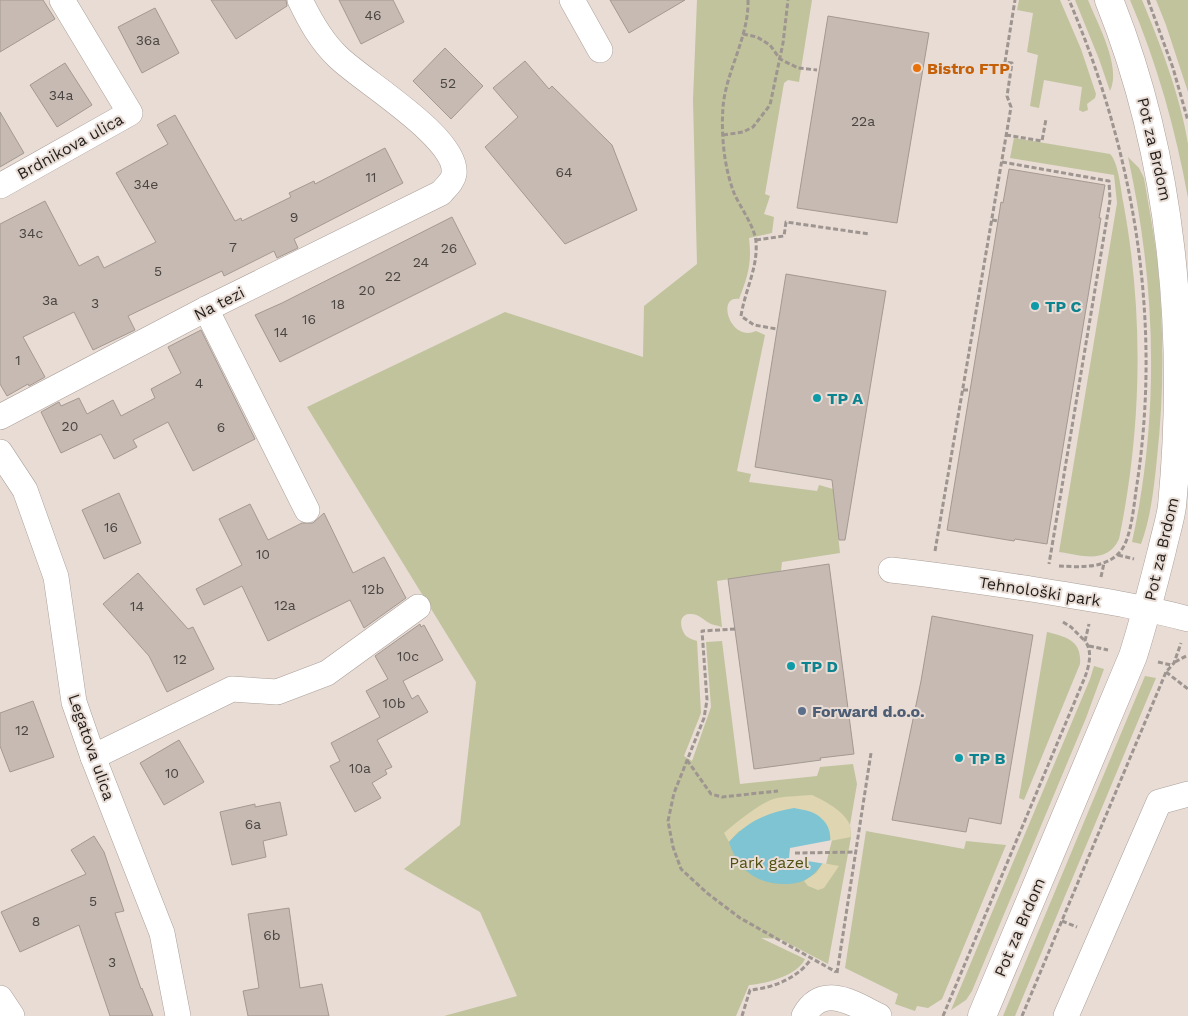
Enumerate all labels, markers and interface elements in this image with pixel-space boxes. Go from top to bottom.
house number: 46 [364,7,382,23]
house number: 36a [136,32,160,48]
place label: Bistro FTP [927,59,1010,78]
marker: Bistro FTP [911,62,923,74]
house number: 52 [440,75,456,91]
house number: 34a [49,87,73,103]
street label: Pot za Brdom [1133,96,1176,203]
street label: Brdnikova ulica [14,109,127,183]
house number: 22a [851,113,875,129]
house number: 64 [555,164,573,180]
house number: 11 [366,169,376,185]
house number: 34e [134,176,158,192]
house number: 9 [290,209,298,225]
house number: 34c [19,225,43,241]
house number: 7 [229,239,237,255]
house number: 26 [441,240,457,256]
house number: 24 [413,254,429,270]
house number: 5 [154,263,162,279]
house number: 22 [385,268,401,284]
house number: 20 [359,282,375,298]
street label: Na tezi [191,283,248,324]
house number: 3a [42,292,58,308]
house number: 3 [91,295,99,311]
house number: 18 [331,296,345,312]
place label: TP C [1045,297,1082,316]
marker: TP C [1029,300,1041,312]
house number: 16 [302,311,316,327]
house number: 14 [274,324,288,340]
house number: 1 [15,352,21,368]
house number: 4 [195,375,203,391]
place label: TP A [827,389,863,408]
marker: TP A [811,392,823,404]
house number: 20 [62,418,78,434]
house number: 6 [217,419,225,435]
street label: Pot za Brdom [1140,496,1183,603]
house number: 16 [104,519,118,535]
house number: 10 [256,546,270,562]
street label: Tehnološki park [978,572,1102,610]
house number: 12b [362,581,384,597]
house number: 12a [274,597,296,613]
house number: 14 [130,598,144,614]
house number: 10c [397,648,419,664]
house number: 12 [173,651,187,667]
place label: TP D [801,657,838,676]
marker: TP D [785,660,797,672]
street label: Legatova ulica [64,691,119,803]
house number: 10b [383,695,405,711]
place label: Forward d.o.o. [812,702,925,721]
marker: Forward d.o.o. [796,705,808,717]
house number: 12 [15,722,29,738]
place label: TP B [969,749,1006,768]
marker: TP B [953,752,965,764]
house number: 10a [349,760,371,776]
house number: 10 [165,765,179,781]
house number: 6a [245,816,261,832]
park label: Park gazel [729,853,809,872]
street label: Pot za Brdom [990,875,1049,979]
house number: 5 [89,893,97,909]
house number: 8 [32,913,40,929]
house number: 6b [263,927,281,943]
house number: 3 [108,954,116,970]

